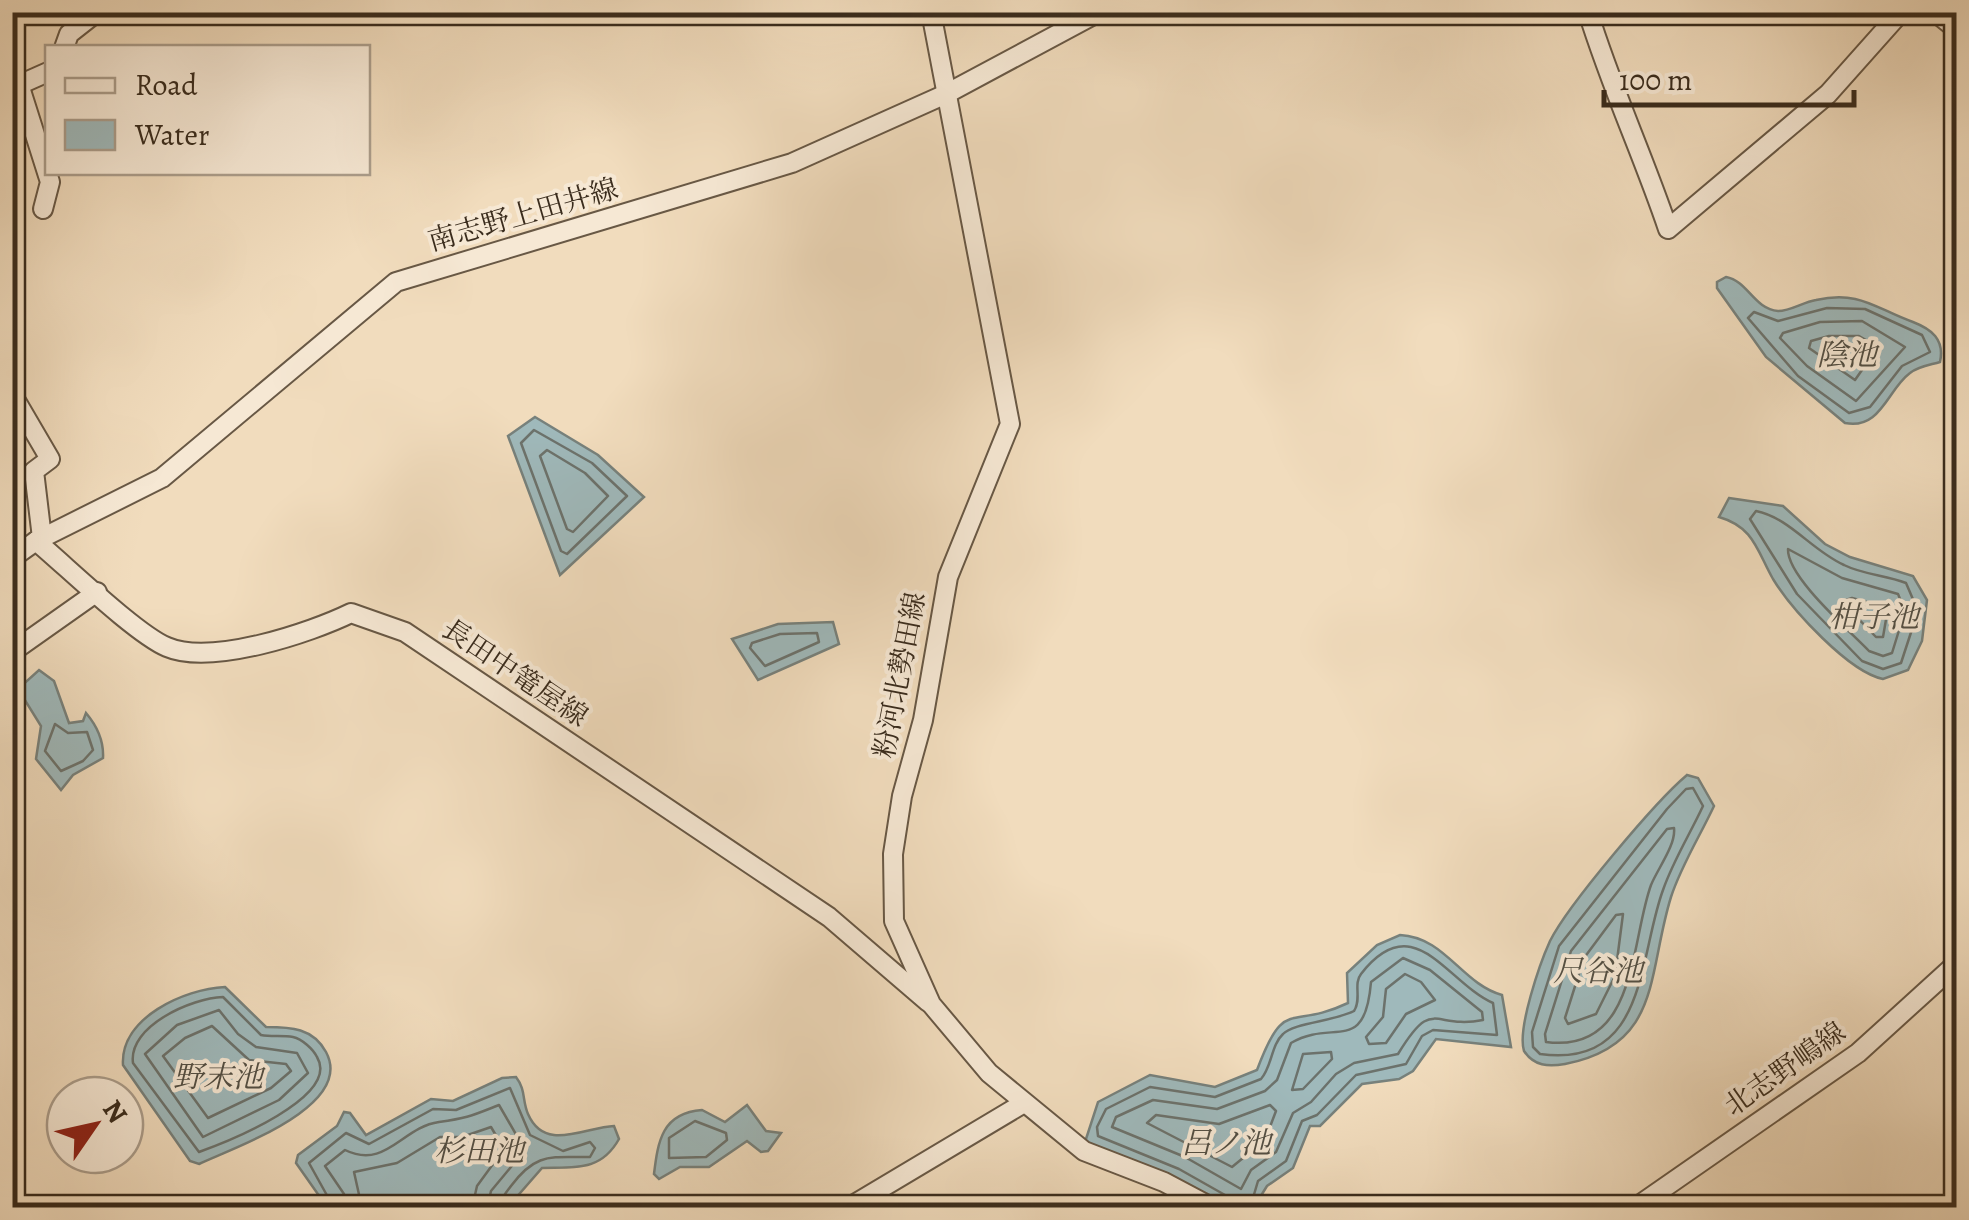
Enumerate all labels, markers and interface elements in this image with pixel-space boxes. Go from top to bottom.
legend [45,45,370,175]
scale bar [1604,45,1854,107]
text: 100 m [1619,60,1692,100]
text: Road [135,65,198,105]
text: Water [134,115,209,155]
street label: 南志野上田井線 [424,170,622,260]
water label: 陰池 [1817,335,1880,375]
street label: 粉河北勢田線 [865,589,935,761]
water label: 柑子池 [1829,597,1922,637]
street label: 長田中篭屋線 [435,610,595,736]
water label: 尺谷池 [1553,951,1646,991]
street label: 北志野嶋線 [1717,1013,1853,1125]
water label: 野末池 [173,1057,266,1097]
north arrow [45,1075,145,1175]
text: N [93,1093,136,1131]
water label: 呂ノ池 [1181,1123,1274,1163]
water label: 杉田池 [434,1131,527,1171]

